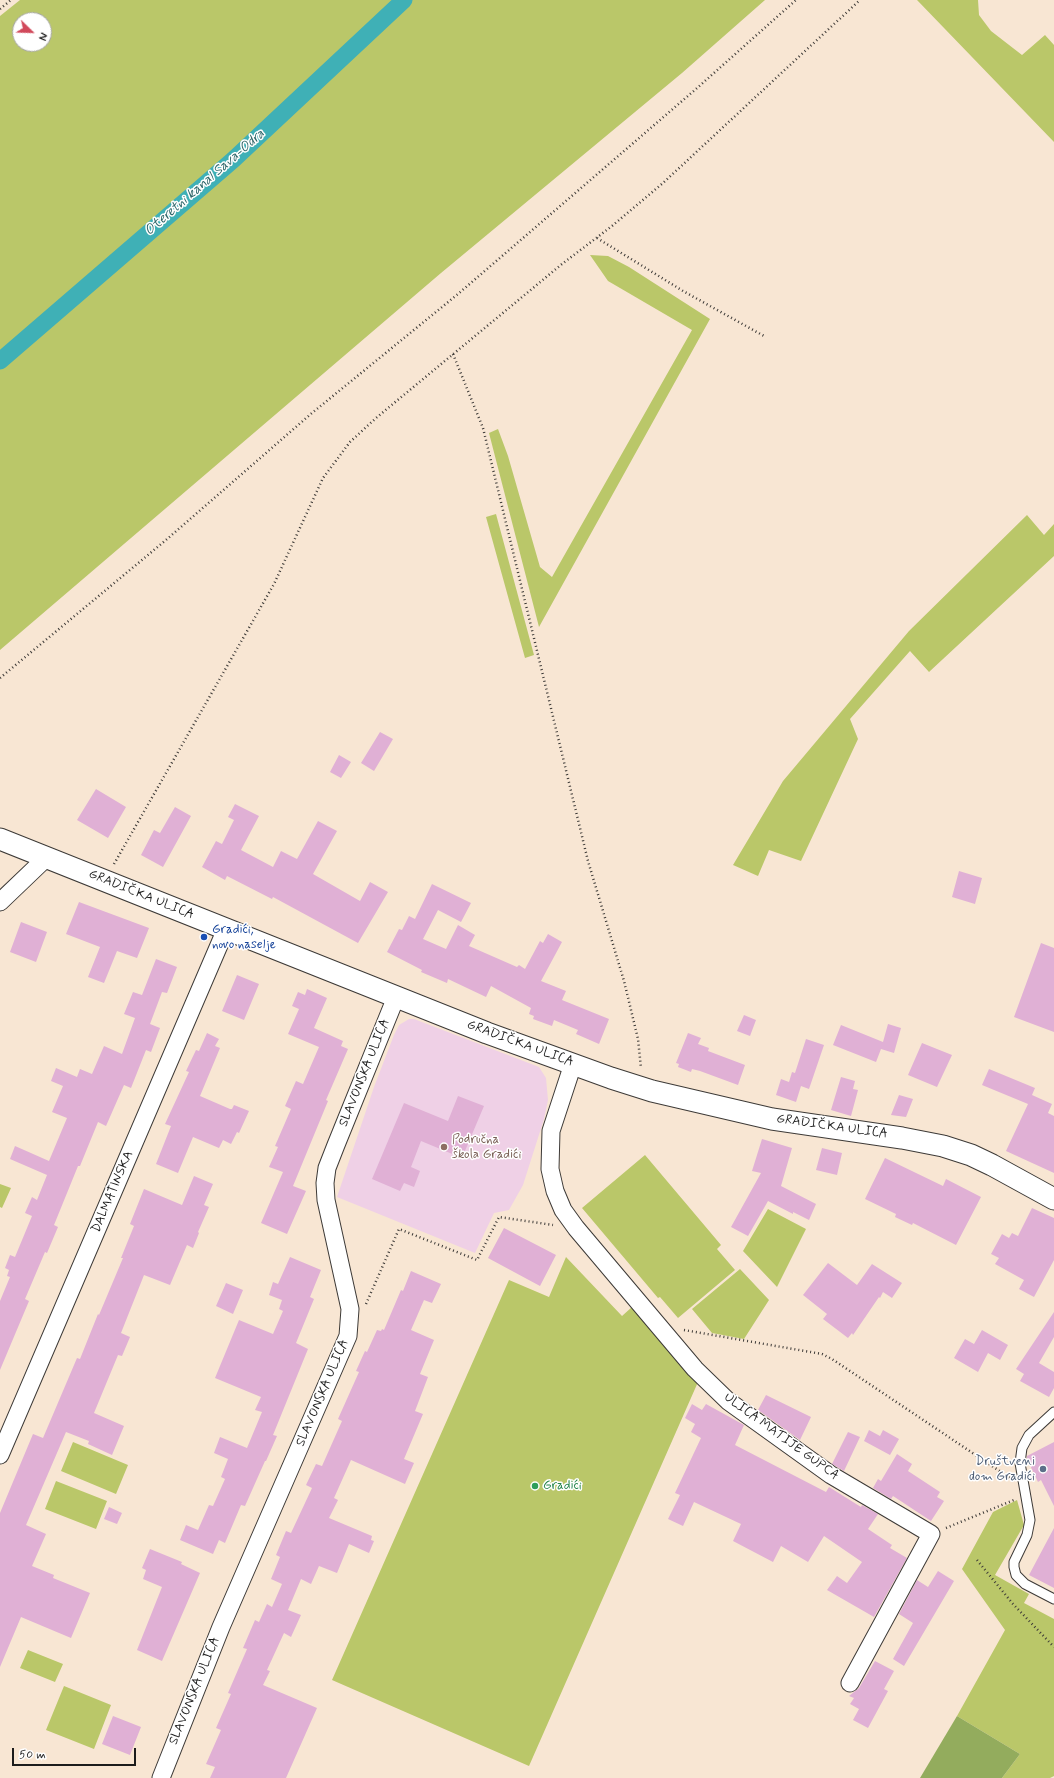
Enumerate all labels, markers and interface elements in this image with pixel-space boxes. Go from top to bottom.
north arrow [12,12,52,52]
text: N [34,30,50,42]
water label: Oteretni kanal Sava-Odra [141,126,269,240]
street label: GRADIČKA ULICA [86,867,196,923]
place label: Gradići, novo naselje [212,922,276,953]
marker: Gradići, novo naselje [199,932,209,942]
street label: SLAVONSKA ULICA [336,1017,394,1129]
street label: GRADIČKA ULICA [465,1017,575,1071]
street label: GRADIČKA ULICA [775,1111,889,1143]
place label: Područna škola Gradići [452,1132,521,1163]
marker: Područna škola Gradići [439,1142,449,1152]
street label: DALMATINSKA [89,1149,137,1235]
street label: SLAVONSKA ULICA [293,1337,353,1449]
street label: ULICA MATIJE GUPCA [720,1390,842,1484]
place label: Društveni dom Gradići [969,1454,1035,1485]
marker: Društveni dom Gradići [1038,1464,1048,1474]
place label: Gradići [543,1478,582,1494]
marker: Gradići [530,1481,540,1491]
street label: SLAVONSKA ULICA [166,1635,224,1747]
scale bar [14,1740,138,1766]
text: 50 m [19,1747,46,1763]

